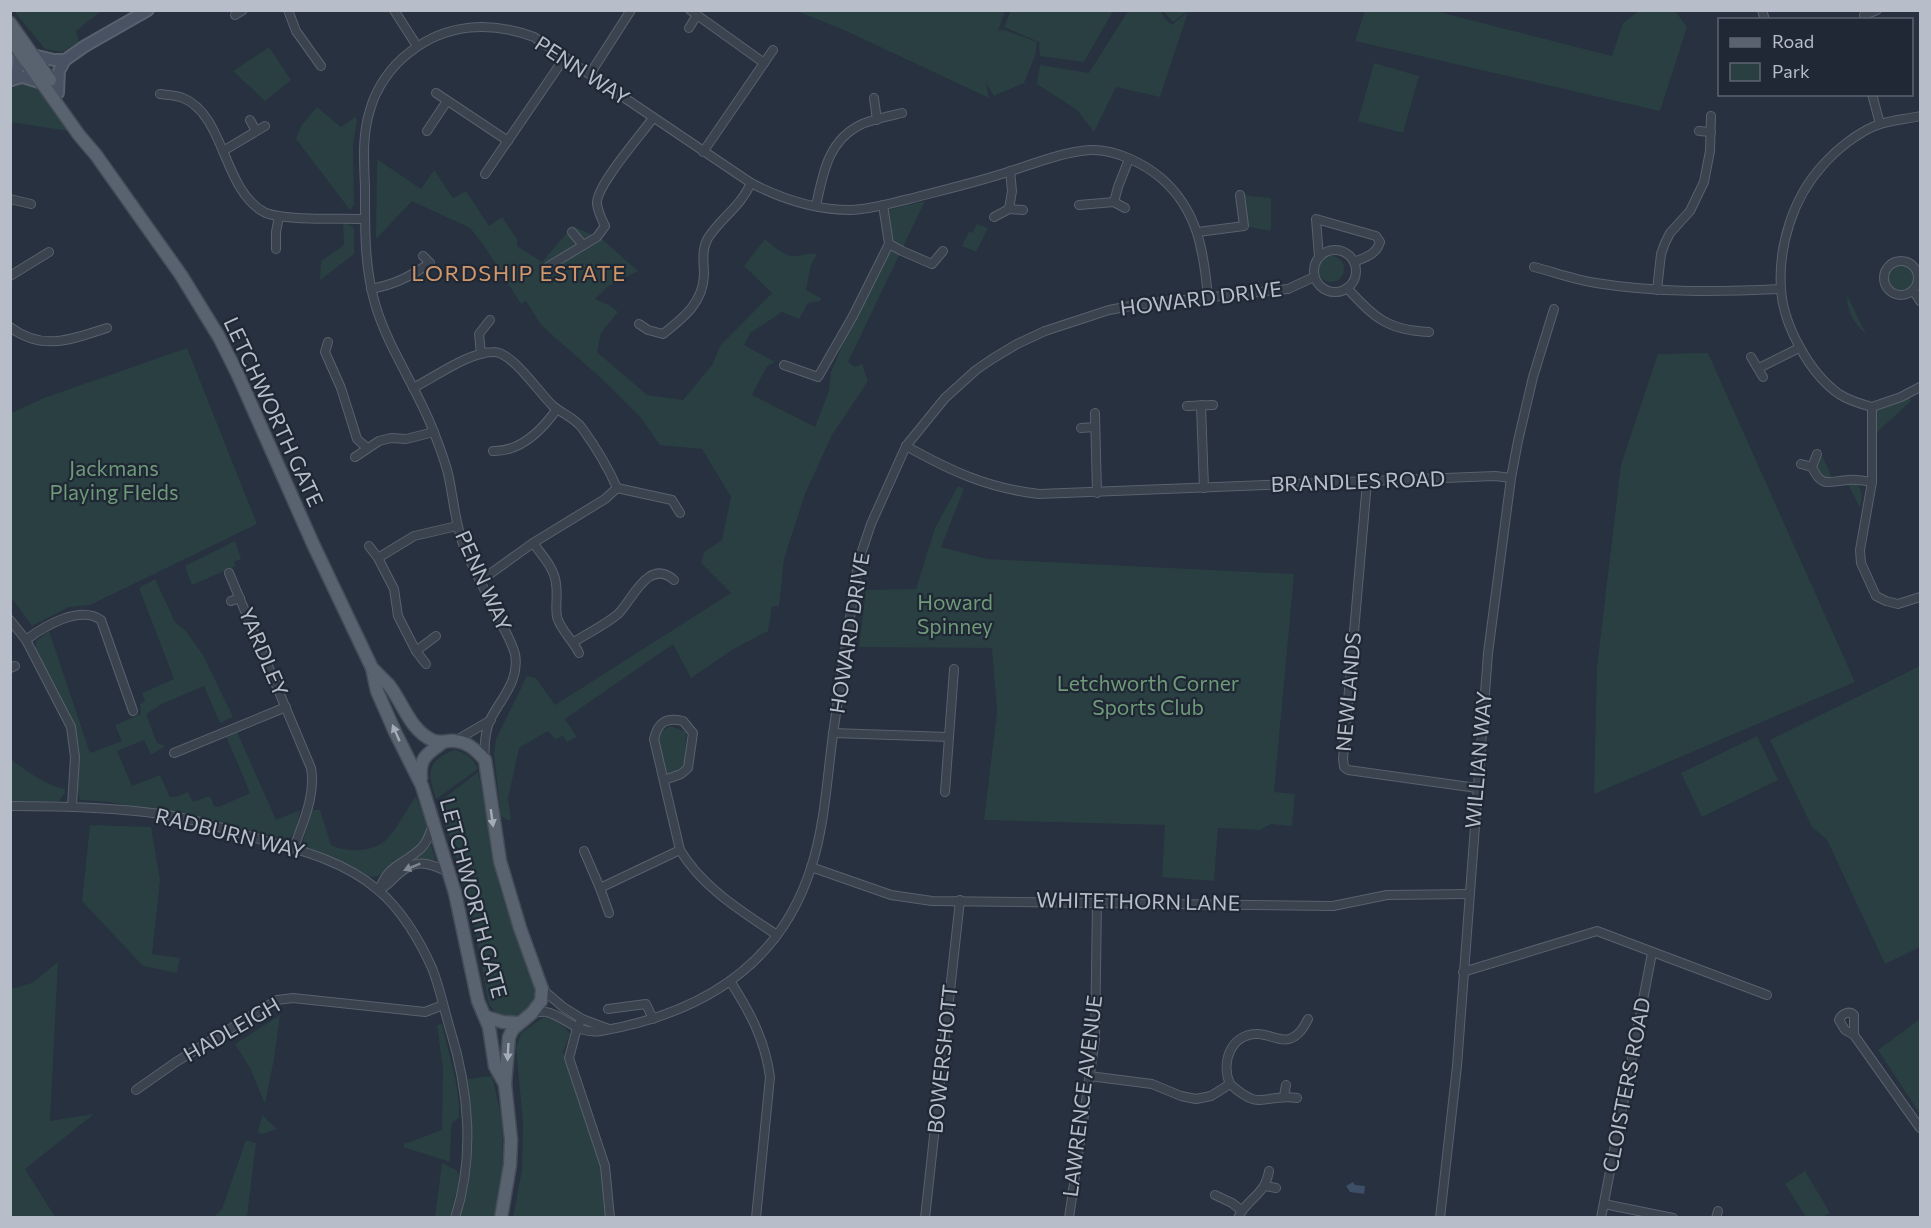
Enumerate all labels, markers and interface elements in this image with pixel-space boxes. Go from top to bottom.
legend [1718,18,1913,96]
street label: PENN WAY [531,30,635,110]
text: Road [1772,30,1814,52]
text: Park [1772,60,1810,82]
district label: LORDSHIP ESTATE [411,259,627,286]
street label: HOWARD DRIVE [1119,275,1283,320]
street label: LETCHWORTH GATE [219,313,329,510]
park label: Jackmans Playing FIelds [50,455,178,504]
street label: BRANDLES ROAD [1270,465,1446,496]
street label: PENN WAY [451,526,518,635]
street label: HOWARD DRIVE [823,550,874,715]
park label: Howard Spinney [917,589,993,638]
street label: YARDLEY [235,603,294,700]
street label: NEWLANDS [1330,631,1365,753]
park label: Letchworth Corner Sports Club [1057,670,1239,719]
street label: WILLIAN WAY [1459,690,1496,830]
one-way arrow [391,725,400,742]
street label: LETCHWORTH GATE [436,795,513,1001]
street label: RADBURN WAY [153,802,308,863]
one-way arrow [488,809,497,828]
one-way arrow [402,863,420,873]
street label: WHITETHORN LANE [1036,886,1240,915]
street label: BOWERSHOTT [921,983,962,1135]
street label: HADLEIGH [179,991,284,1066]
street label: LAWRENCE AVENUE [1057,993,1106,1198]
street label: CLOISTERS ROAD [1596,995,1655,1174]
one-way arrow [504,1042,513,1061]

